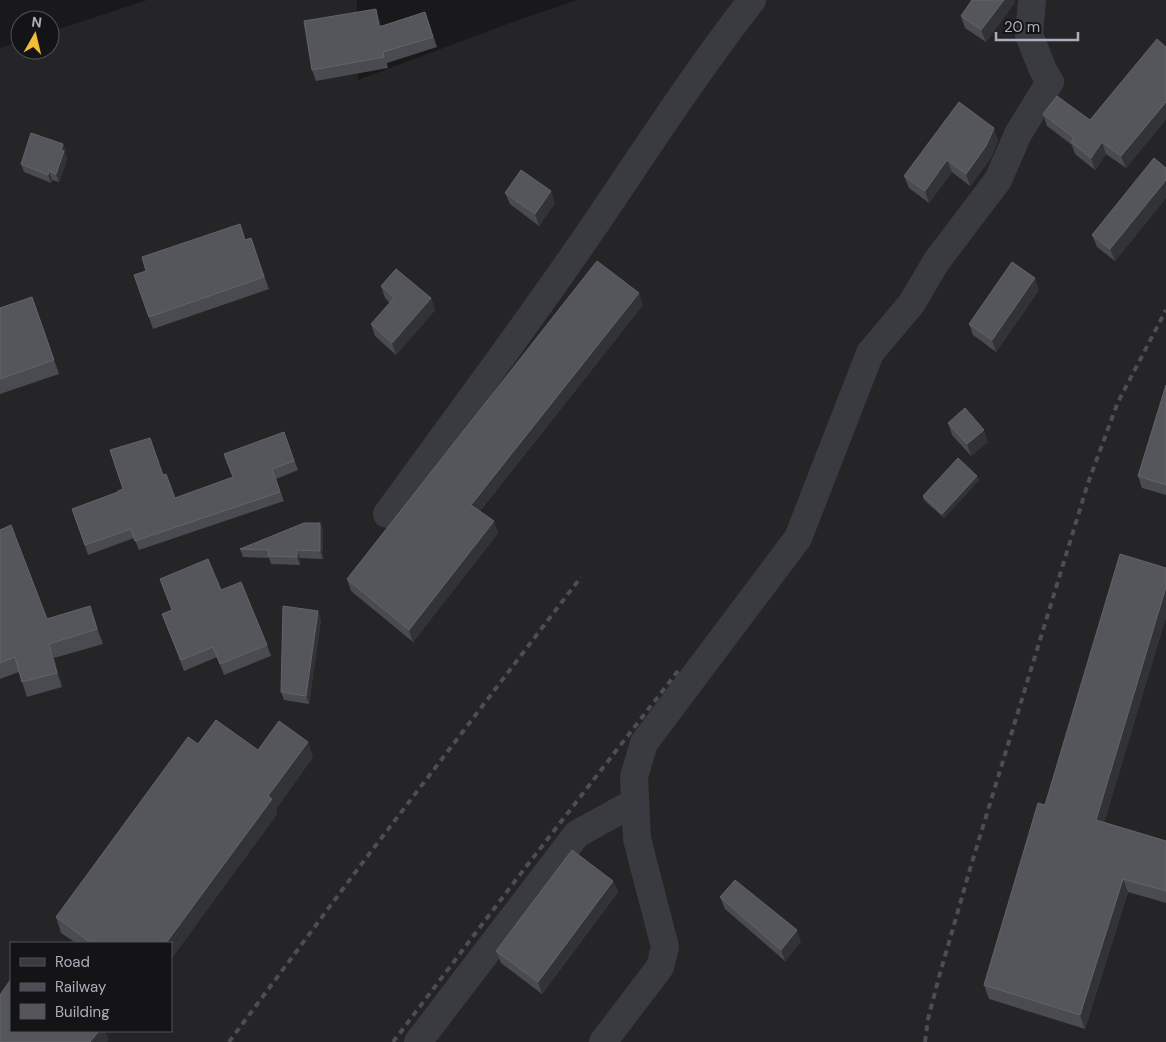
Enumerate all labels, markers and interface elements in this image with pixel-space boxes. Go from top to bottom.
north arrow [10,10,60,60]
scale bar [996,10,1078,42]
text: N [30,13,43,32]
text: 20 m [1004,17,1040,37]
legend [10,942,172,1032]
text: Road [55,952,90,972]
text: Railway [55,977,107,997]
text: Building [55,1002,110,1022]

